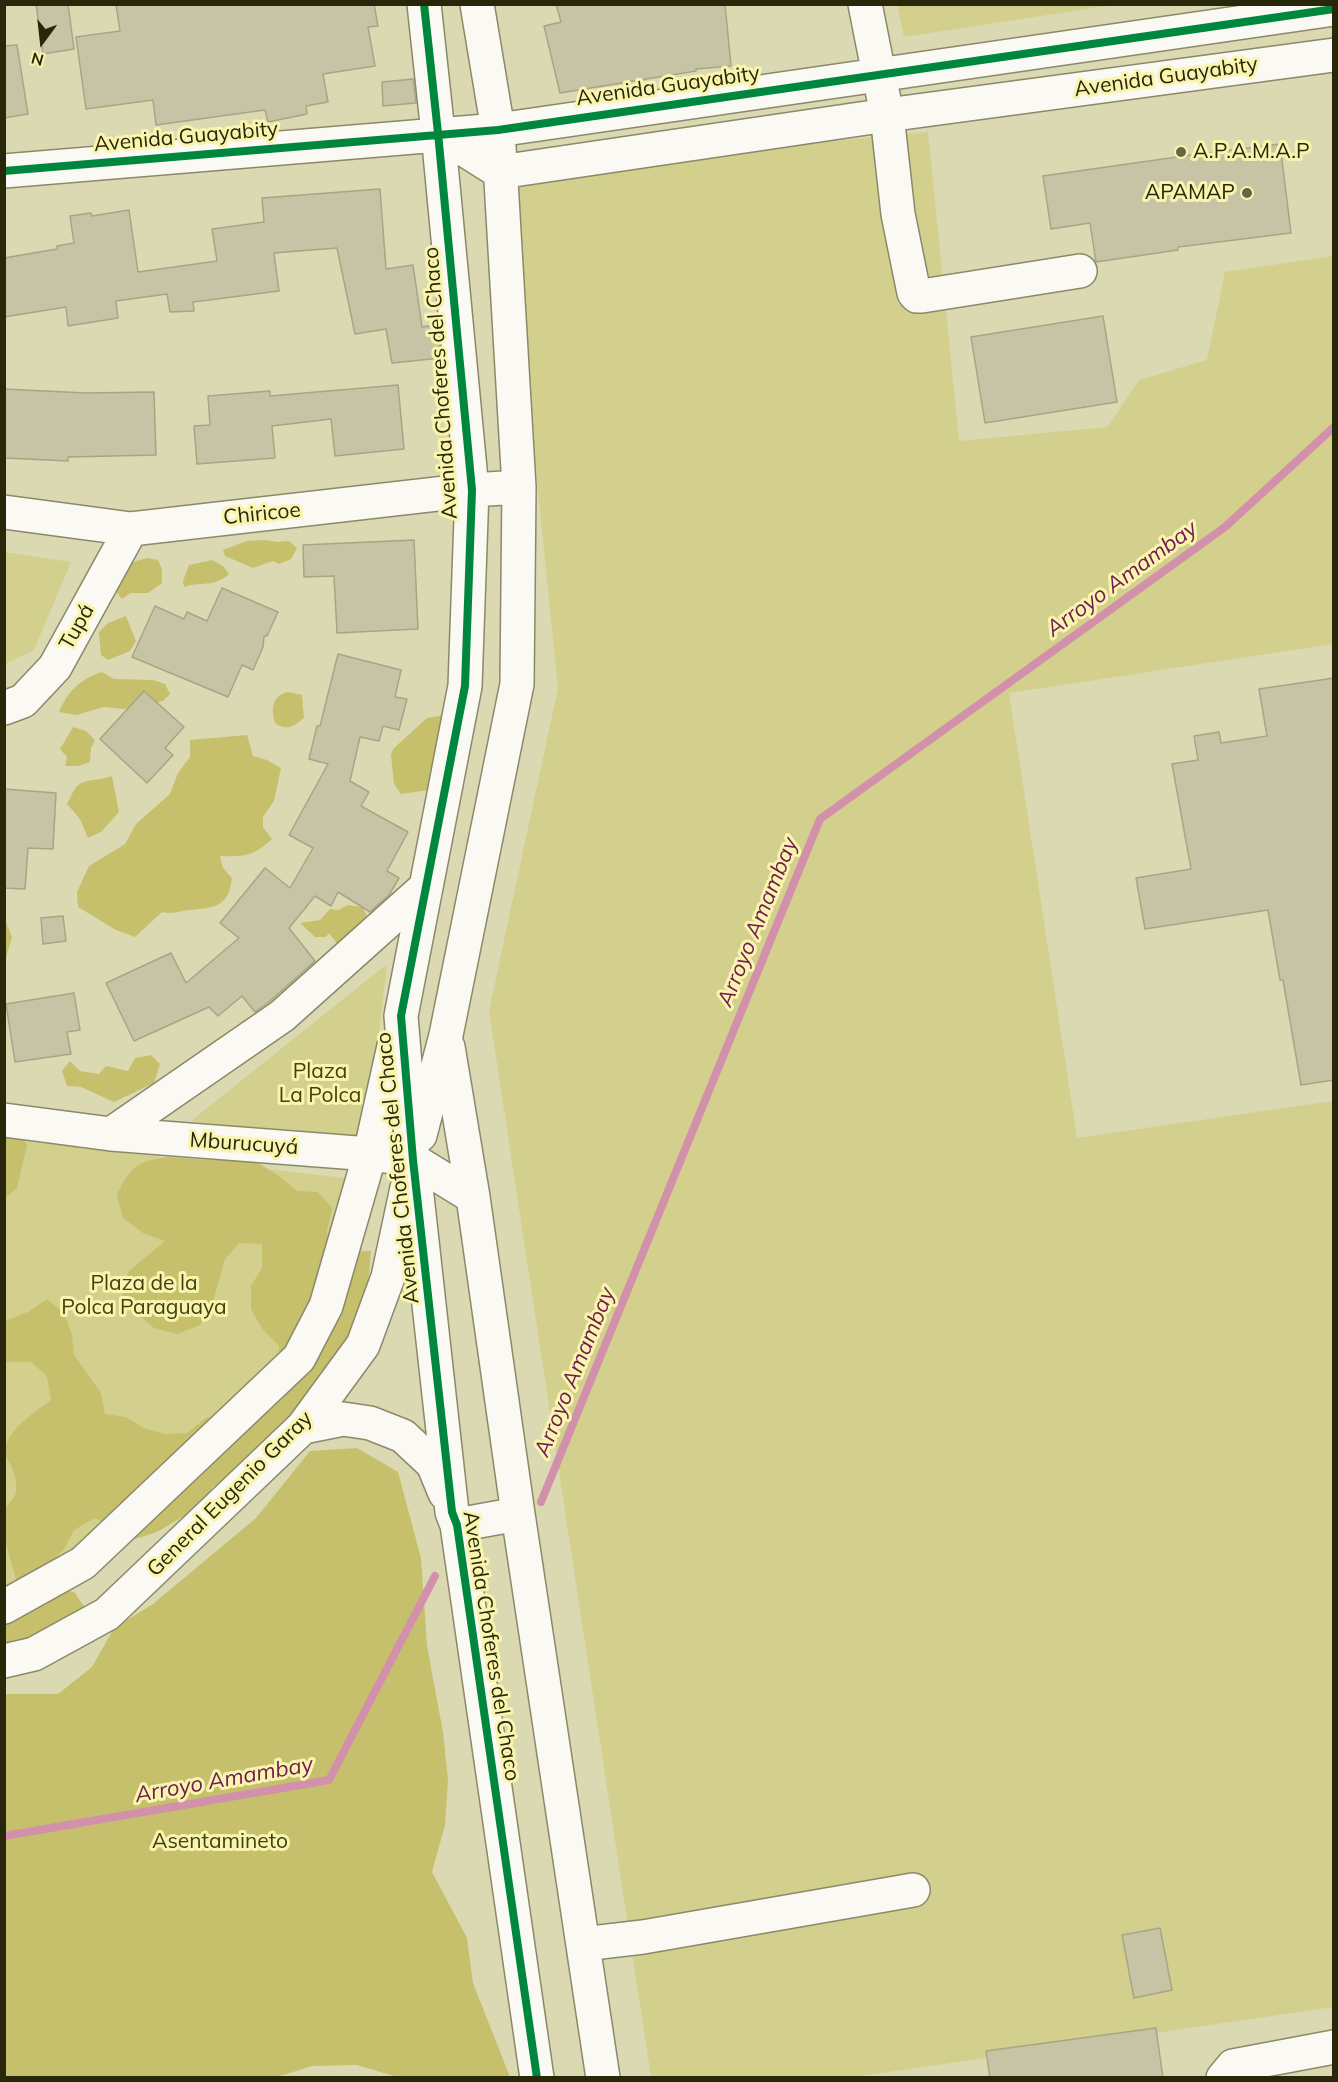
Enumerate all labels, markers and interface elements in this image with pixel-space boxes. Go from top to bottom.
north arrow [12,12,72,72]
text: N [29,48,46,71]
street label: Avenida Guayabity [1073,52,1259,102]
street label: Avenida Guayabity [575,61,761,111]
street label: Avenida Guayabity [93,116,279,158]
place label: A.P.A.M.A.P [1193,139,1310,165]
marker: A.P.A.M.A.P [1174,145,1188,159]
place label: APAMAP [1145,180,1235,206]
marker: APAMAP [1240,186,1254,200]
street label: Avenida Choferes del Chaco [419,246,463,520]
street label: Chiricoe [222,497,302,531]
water label: Arroyo Amambay [1041,515,1203,643]
street label: Tupá [54,600,100,654]
water label: Arroyo Amambay [712,834,804,1010]
street label: Avenida Choferes del Chaco [371,1031,425,1305]
park label: Plaza La Polca [279,1059,361,1109]
street label: Mburucuyá [189,1128,299,1160]
park label: Plaza de la Polca Paraguaya [61,1271,227,1321]
water label: Arroyo Amambay [529,1284,621,1460]
street label: General Eugenio Garay [142,1406,318,1582]
street label: Avenida Choferes del Chaco [457,1509,525,1783]
water label: Arroyo Amambay [133,1751,315,1809]
park label: Asentamineto [152,1829,288,1855]

